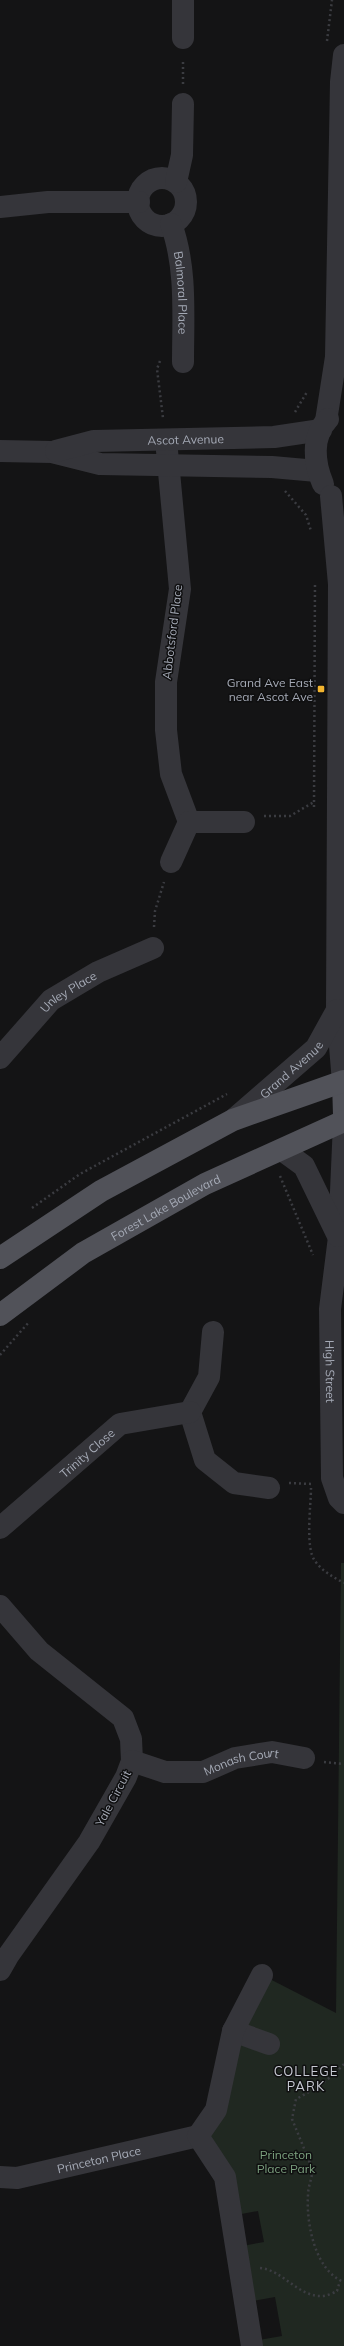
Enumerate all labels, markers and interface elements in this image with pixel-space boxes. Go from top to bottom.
street label: Balmoral Place [171,250,191,335]
street label: Ascot Avenue [147,431,224,447]
street label: Abbotsford Place [159,584,185,680]
place label: Grand Ave East near Ascot Ave [227,675,313,704]
marker: Grand Ave East near Ascot Ave [316,684,326,694]
street label: Unley Place [36,967,99,1015]
street label: Grand Avenue [256,1038,326,1101]
street label: Forest Lake Boulevard [108,1171,222,1243]
street label: High Street [323,1340,339,1403]
street label: Trinity Close [56,1425,117,1481]
street label: Monash Court [201,1744,280,1778]
street label: Yale Circuit [92,1767,134,1829]
district label: COLLEGE PARK [274,2063,338,2094]
street label: Princeton Place [55,2142,142,2176]
park label: Princeton Place Park [257,2147,316,2176]

